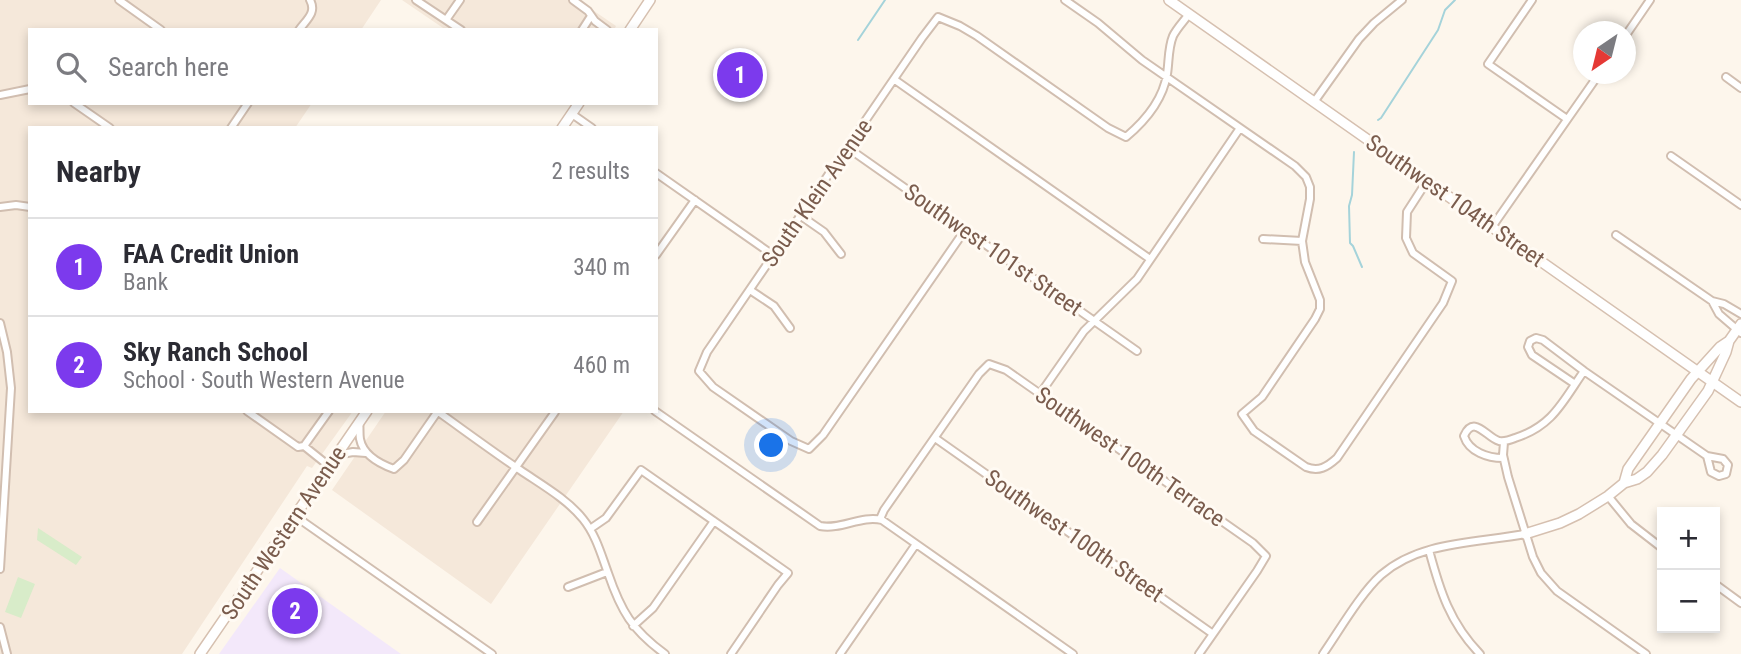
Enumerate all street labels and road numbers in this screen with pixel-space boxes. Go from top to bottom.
street label: South Klein Avenue [756,114,878,272]
street label: Southwest 104th Street [1360,129,1550,273]
street label: Southwest 101st Street [899,178,1087,322]
street label: Southwest 100th Terrace [1030,381,1230,533]
street label: South Western Avenue [216,441,352,625]
street label: Southwest 100th Street [979,464,1169,608]

